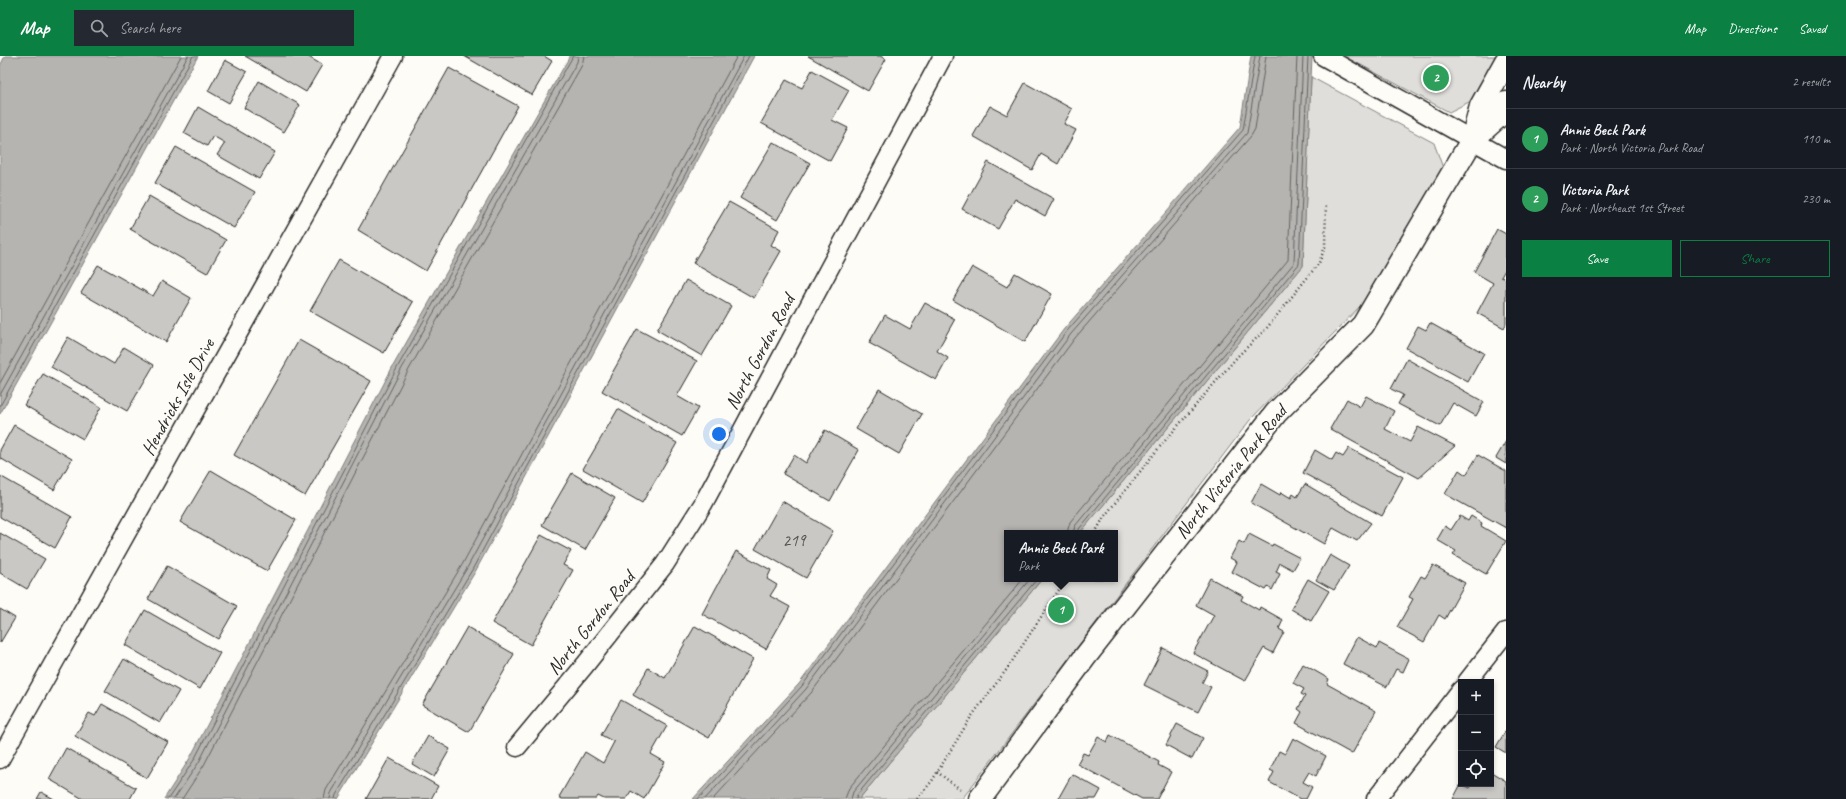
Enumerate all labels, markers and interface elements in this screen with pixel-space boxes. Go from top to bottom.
search box [74,10,354,46]
text: Map [20,16,50,40]
icon: search [88,17,110,39]
text: Search here [120,19,181,38]
text: Map [1685,20,1706,37]
text: Directions [1728,20,1777,37]
text: Saved [1799,20,1826,37]
pin: 2 [1423,63,1449,93]
text: Nearby [1522,72,1565,93]
text: 2 results [1792,74,1830,90]
text: Annie Beck Park [1560,121,1645,140]
text: 1 [1532,131,1538,147]
text: 110 m [1802,131,1830,147]
text: Park · North Victoria Park Road [1560,140,1702,156]
text: Victoria Park [1560,181,1628,200]
text: 2 [1532,191,1538,207]
text: 230 m [1802,191,1830,207]
text: Park · Northeast 1st Street [1560,200,1684,216]
button: Save [1522,240,1672,277]
button: Share [1680,240,1830,277]
street label: North Gordon Road [720,287,802,414]
street label: Hendricks Isle Drive [136,333,221,460]
street label: North Victoria Park Road [1170,398,1294,544]
your location [709,424,729,444]
house number: 219 [783,530,807,551]
popup [1004,530,1118,582]
text: Annie Beck Park [1019,539,1103,558]
text: Park [1019,558,1039,574]
street label: North Gordon Road [542,564,642,680]
pin: 1 [1048,595,1074,625]
map controls [1458,679,1494,787]
button: + [1458,679,1494,715]
button: − [1458,715,1494,751]
button: locate [1458,751,1494,787]

